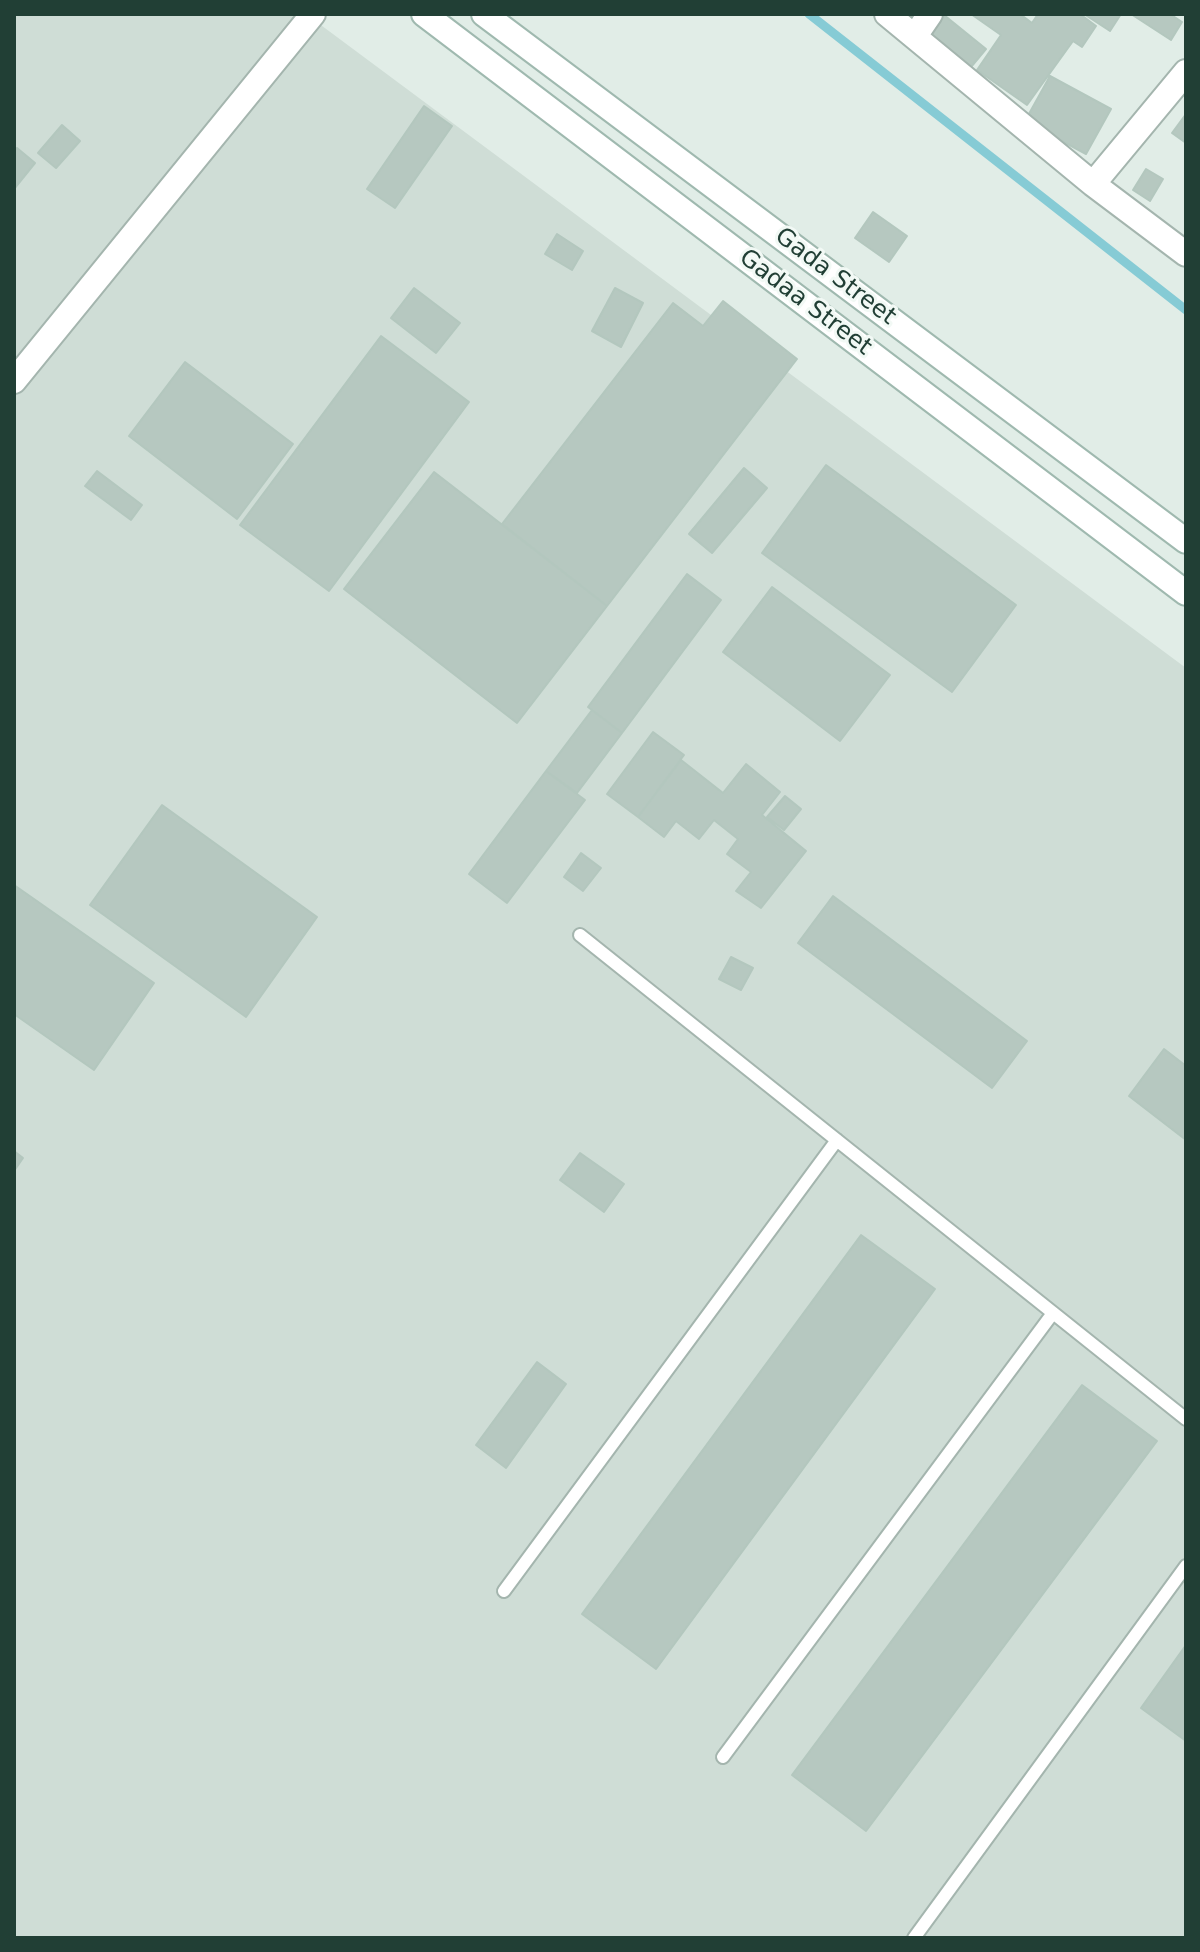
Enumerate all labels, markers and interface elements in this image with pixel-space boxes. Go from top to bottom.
street label: Gada Street [769,222,901,332]
street label: Gadaa Street [733,244,877,362]

